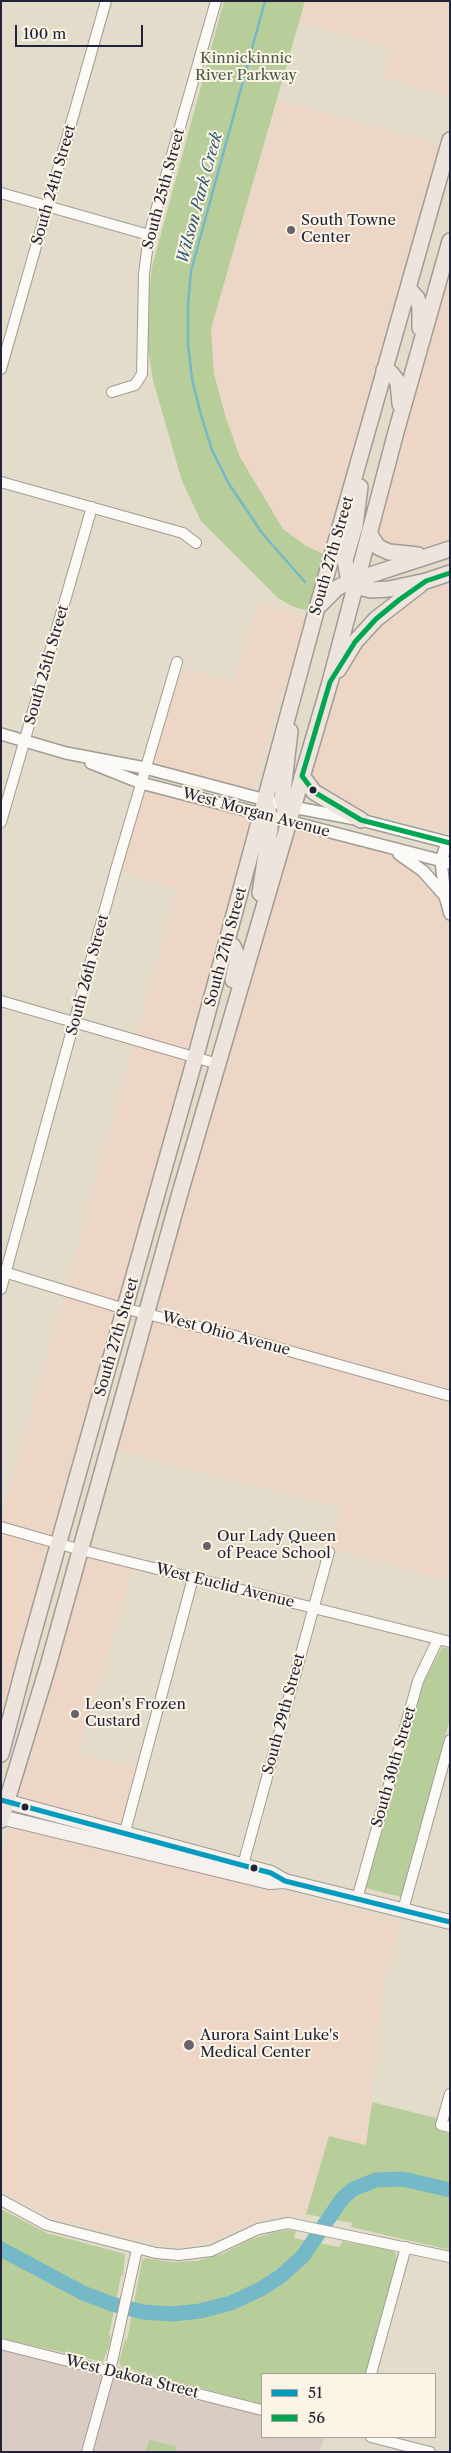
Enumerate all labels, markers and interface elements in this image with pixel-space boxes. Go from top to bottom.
scale bar [18,15,145,47]
text: 100 m [23,24,66,43]
park label: Kinnickinnic River Parkway [195,50,297,85]
street label: South 24th Street [28,123,80,247]
street label: South 25th Street [139,127,189,251]
water label: Wilson Park Creek [173,130,227,266]
place label: South Towne Center [301,212,396,247]
marker: South Towne Center [285,224,297,236]
street label: South 27th Street [306,494,358,618]
street label: South 25th Street [21,603,73,727]
street label: West Morgan Avenue [180,785,332,841]
unlabelled marker [308,785,318,795]
street label: South 27th Street [201,885,251,1009]
street label: South 26th Street [63,912,113,1038]
street label: South 27th Street [91,1275,143,1399]
street label: West Ohio Avenue [160,1308,292,1360]
place label: Our Lady Queen of Peace School [217,1528,336,1563]
marker: Our Lady Queen of Peace School [201,1540,213,1552]
street label: West Euclid Avenue [154,1560,296,1612]
street label: South 29th Street [259,1651,309,1777]
place label: Leon's Frozen Custard [85,1696,186,1731]
street label: South 30th Street [368,1704,420,1830]
marker: Leon's Frozen Custard [69,1708,81,1720]
unlabelled marker [20,1802,30,1812]
unlabelled marker [249,1863,259,1873]
place label: Aurora Saint Luke's Medical Center [200,2027,339,2062]
marker: Aurora Saint Luke's Medical Center [182,2038,196,2052]
street label: West Dakota Street [64,2352,200,2402]
legend [261,2373,436,2438]
text: 51 [308,2383,322,2402]
text: 56 [308,2408,325,2427]

